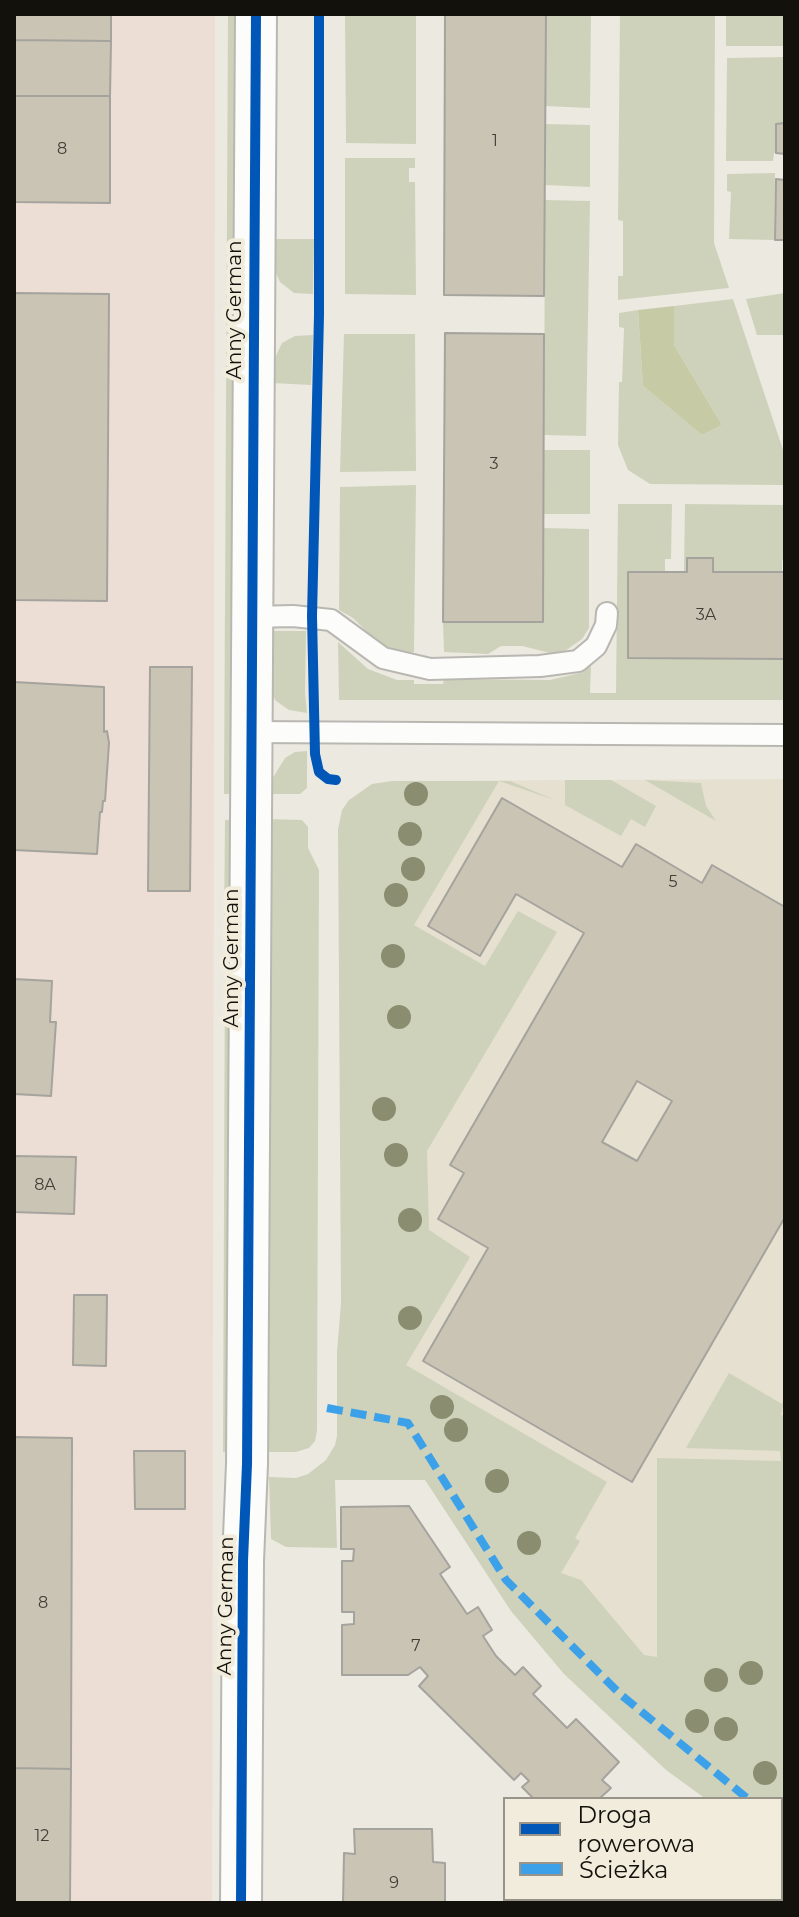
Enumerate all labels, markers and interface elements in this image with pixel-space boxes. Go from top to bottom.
house number: 1 [492,131,498,151]
house number: 8 [57,139,67,159]
street label: Anny German [223,240,247,380]
house number: 3 [489,454,499,474]
house number: 3A [696,605,716,625]
house number: 5 [668,872,678,892]
street label: Anny German [220,888,244,1028]
house number: 8A [34,1175,56,1195]
street label: Anny German [213,1536,239,1676]
house number: 8 [38,1593,48,1613]
house number: 7 [411,1636,421,1656]
legend [503,1797,783,1901]
text: Droga rowerowa [577,1800,695,1858]
house number: 12 [35,1826,49,1846]
text: Ścieżka [579,1855,668,1884]
house number: 9 [389,1873,399,1893]

